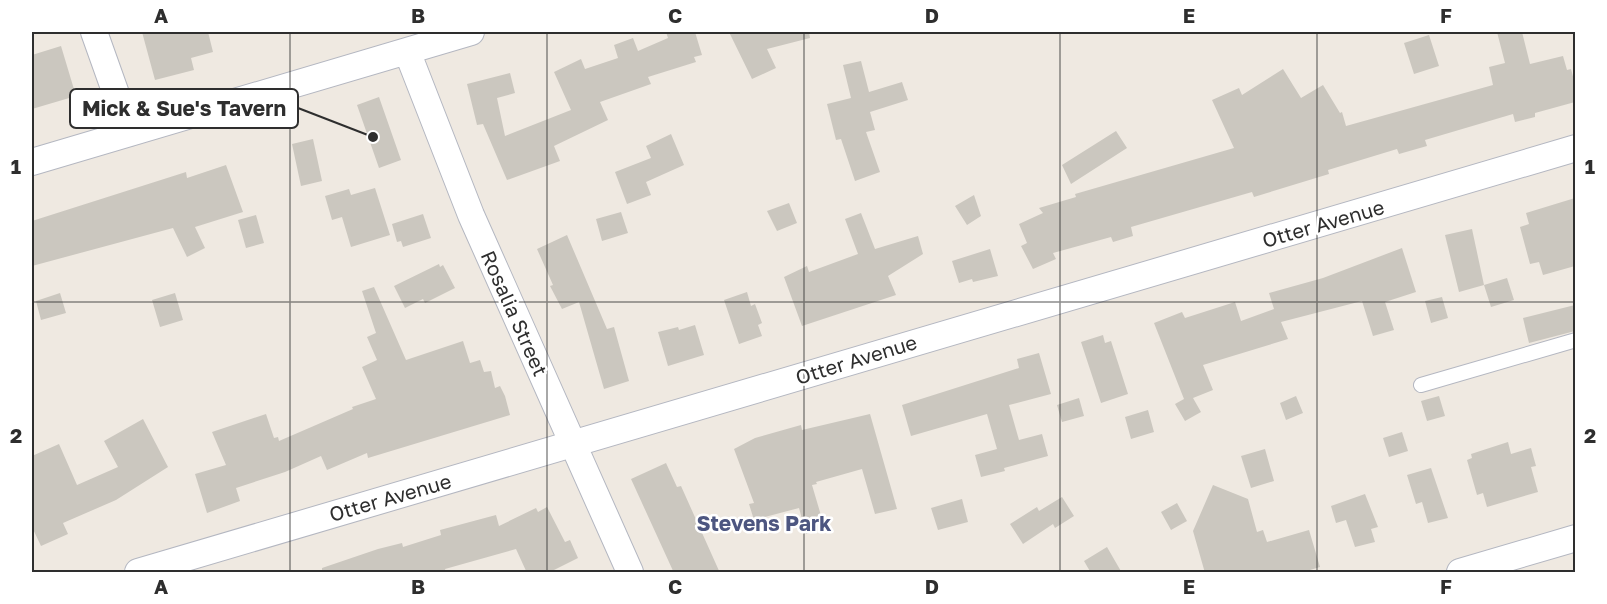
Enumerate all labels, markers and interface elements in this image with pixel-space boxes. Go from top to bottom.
text: A [154,3,168,27]
text: B [411,3,425,27]
text: C [668,3,682,27]
text: D [925,3,939,27]
text: E [1183,3,1195,27]
text: F [1440,3,1452,27]
callout: Mick & Sue's Tavern [70,89,298,128]
text: Mick & Sue's Tavern [82,95,286,121]
text: 1 [11,154,21,178]
text: 1 [1585,154,1595,178]
street label: Otter Avenue [1259,194,1387,252]
street label: Rosalia Street [477,247,553,379]
street label: Otter Avenue [792,329,920,389]
text: 2 [10,423,22,447]
text: 2 [1584,423,1596,447]
street label: Otter Avenue [326,468,454,526]
district label: Stevens Park [697,510,831,536]
text: A [154,574,168,598]
text: B [411,574,425,598]
text: C [668,574,682,598]
text: D [925,574,939,598]
text: E [1183,574,1195,598]
text: F [1440,574,1452,598]

